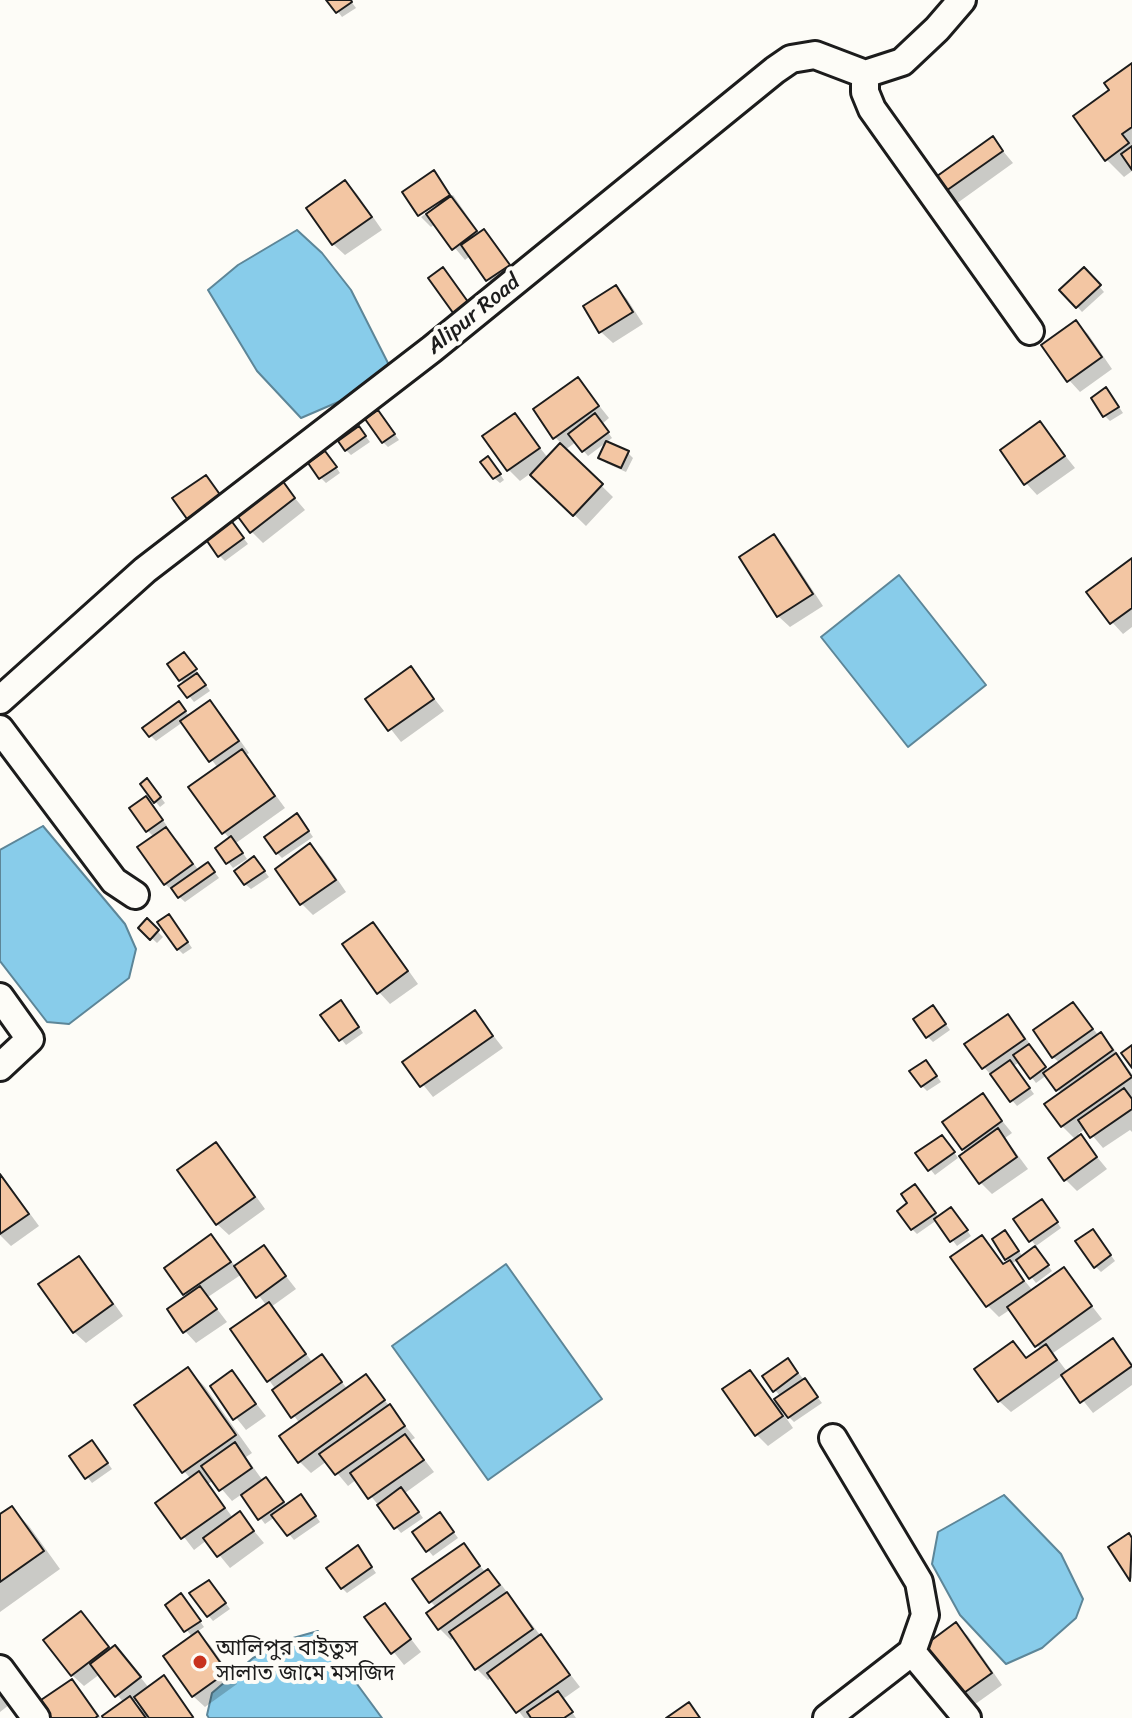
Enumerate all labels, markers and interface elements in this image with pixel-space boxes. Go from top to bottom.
street label: Alipur Road [422,269,526,361]
place label: আলিপুর বাইতুস সালাত জামে মসজিদ [216,1636,395,1688]
marker: আলিপুর বাইতুস সালাত জামে মসজিদ [191,1653,209,1671]

